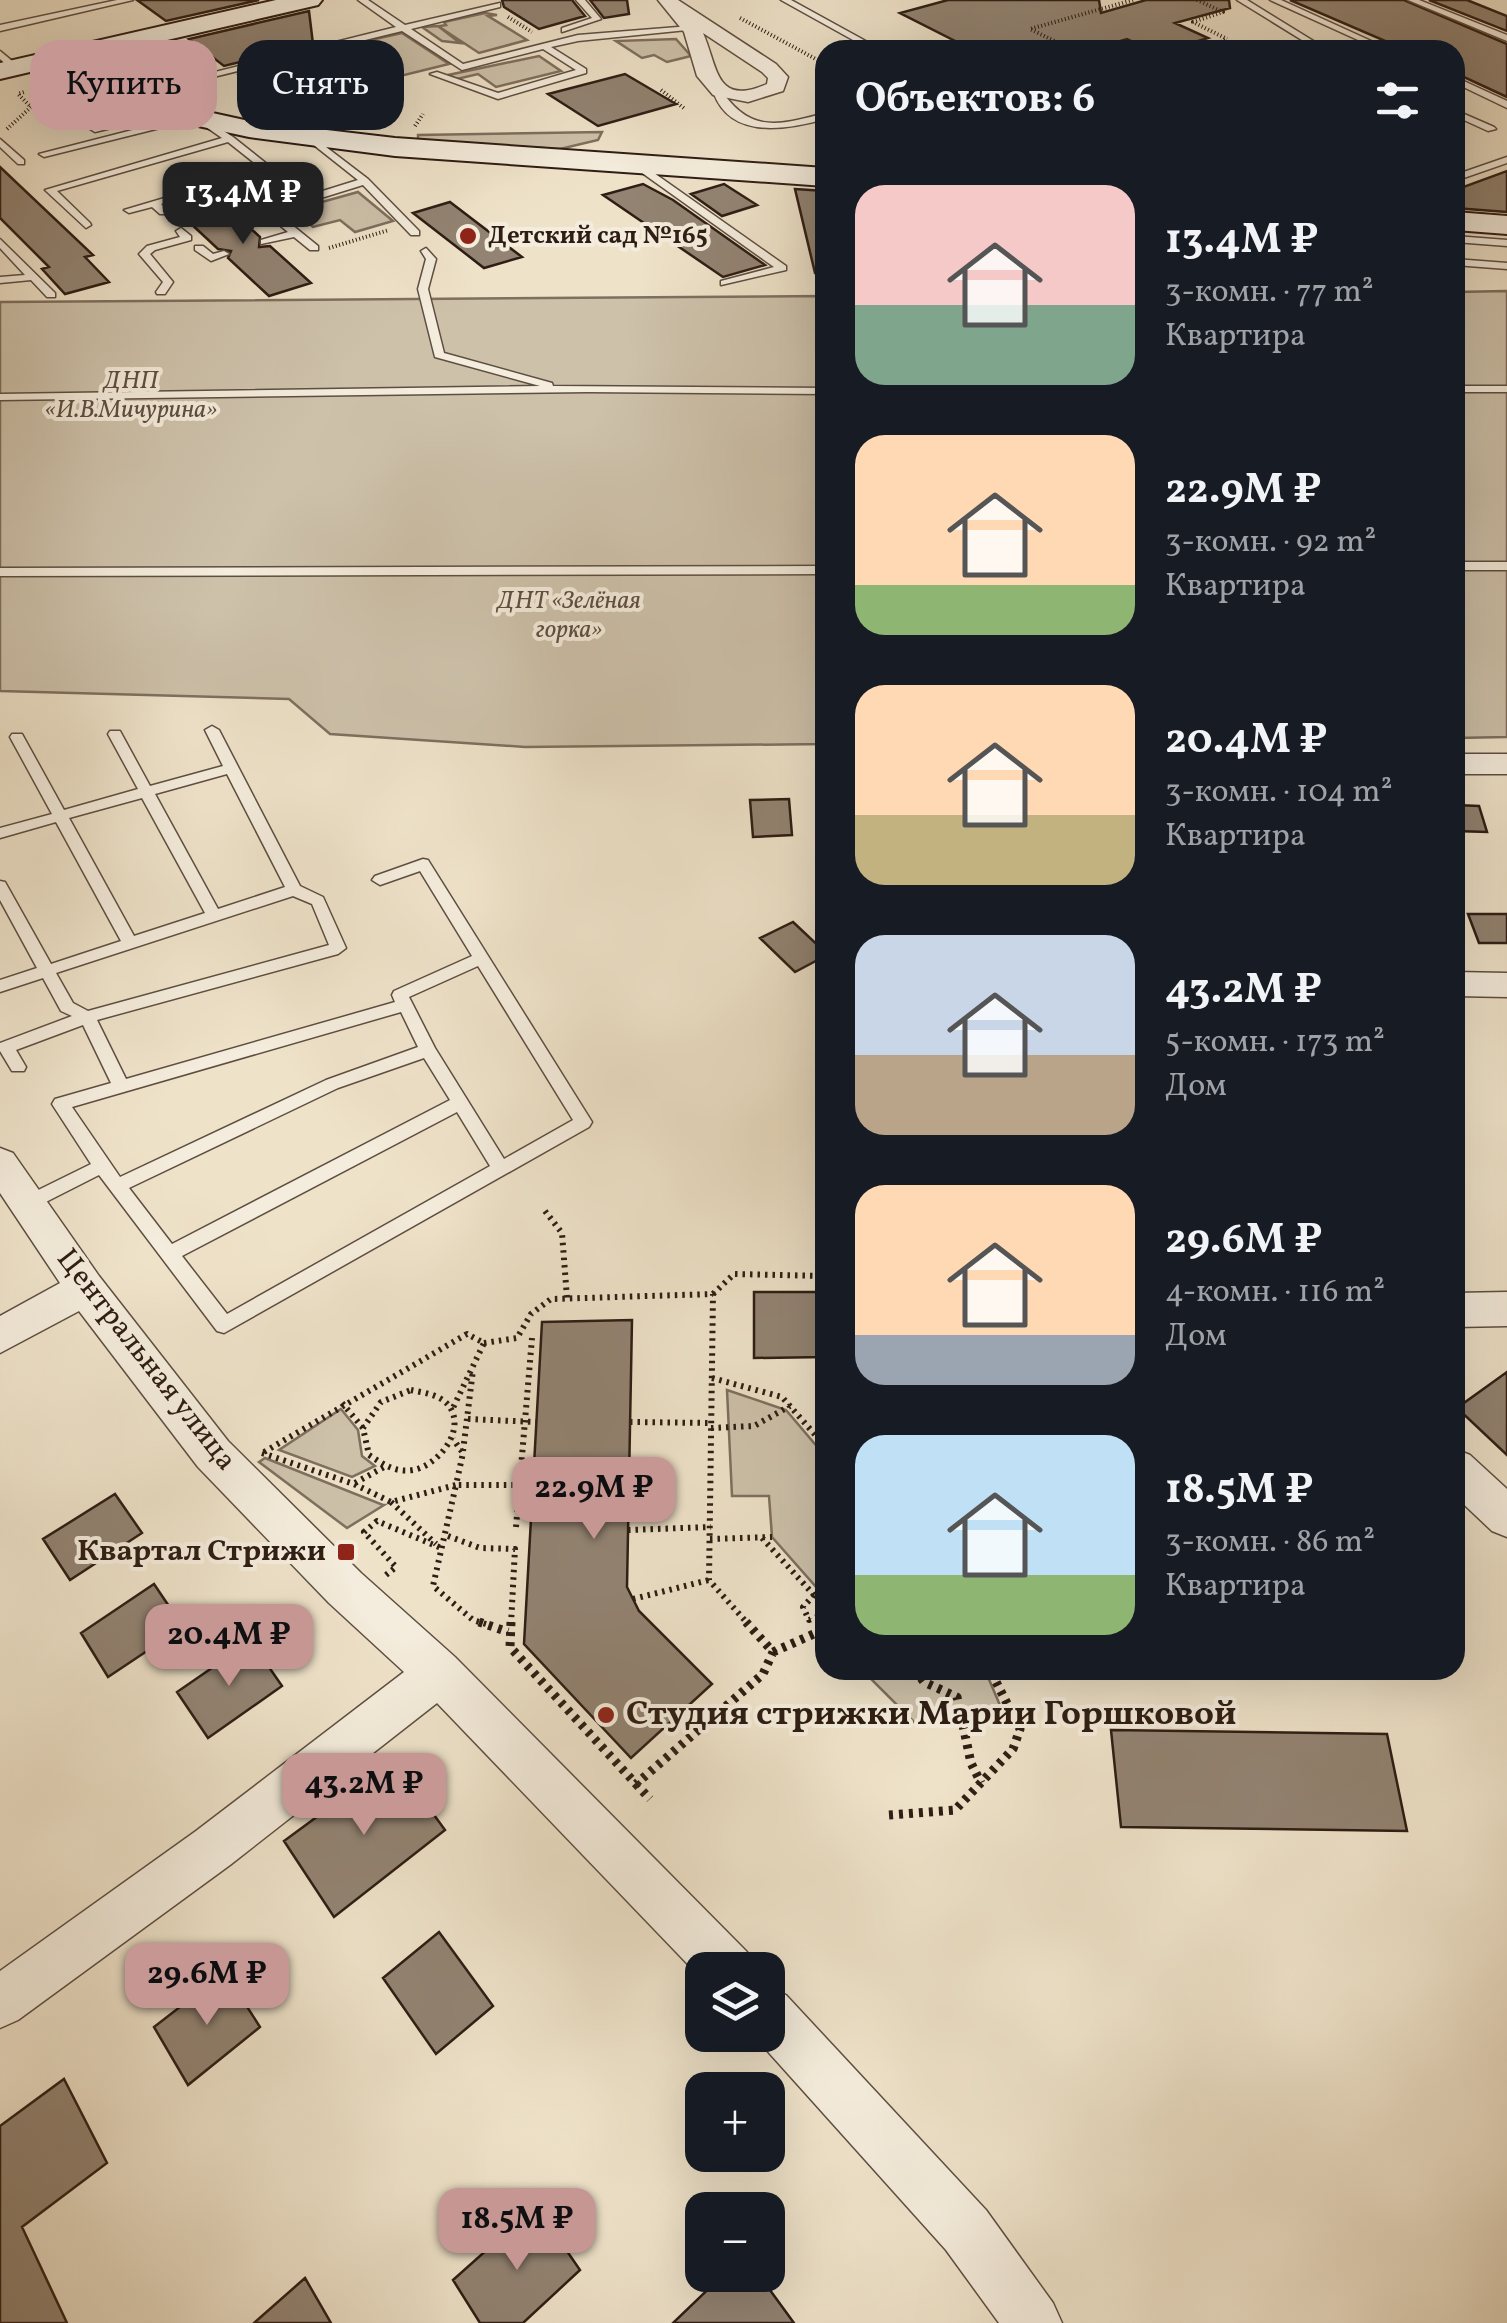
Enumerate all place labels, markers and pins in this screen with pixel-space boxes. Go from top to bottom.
pin: 13.4M ₽ [151,162,335,247]
place label: Детский сад №165 [488,219,708,254]
marker: Детский сад №165 [457,225,479,247]
pin: 22.9M ₽ [502,1457,686,1542]
place label: Квартал Стрижи [77,1531,326,1573]
marker: Квартал Стрижи [335,1541,357,1563]
pin: 20.4M ₽ [137,1604,321,1689]
place label: Студия стрижки Марии Горшковой [626,1691,1236,1739]
marker: Студия стрижки Марии Горшковой [595,1704,617,1726]
pin: 43.2M ₽ [272,1753,456,1838]
pin: 29.6M ₽ [115,1943,299,2028]
pin: 18.5M ₽ [425,2188,609,2273]

